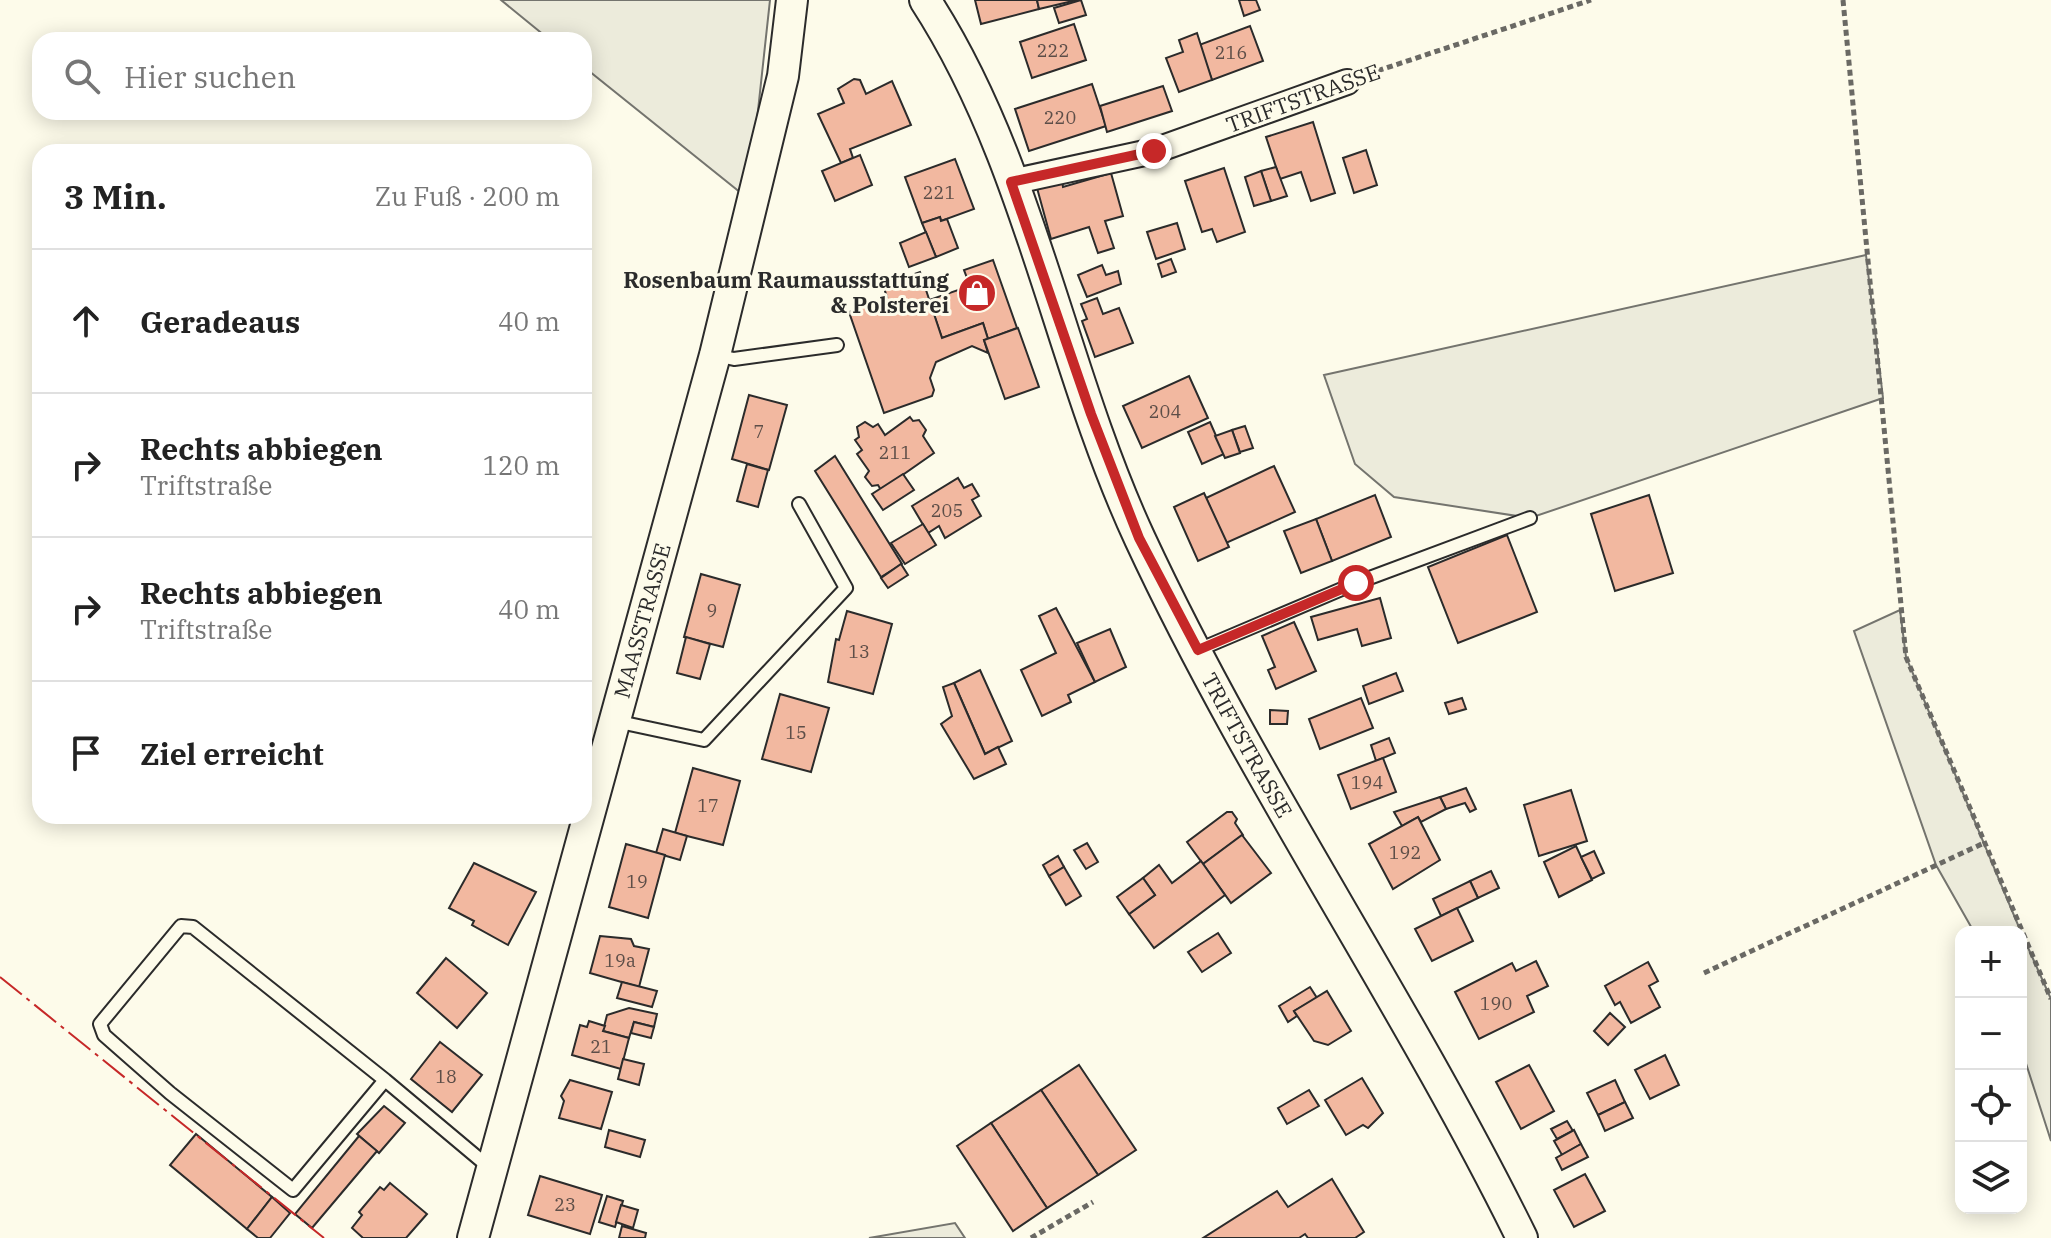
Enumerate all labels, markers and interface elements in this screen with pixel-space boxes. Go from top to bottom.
search box [32,32,592,120]
house number: 222 [1037,39,1069,62]
house number: 216 [1215,41,1247,64]
icon: search [60,54,104,98]
street label: TRIFTSTRASSE [1222,56,1384,139]
text: Hier suchen [124,57,296,96]
house number: 220 [1044,106,1076,129]
route end [1136,133,1172,169]
text: 3 Min. [64,174,167,218]
text: Zu Fuß · 200 m [375,179,560,213]
house number: 221 [923,181,955,204]
place label: Rosenbaum Raumausstattung & Polsterei [623,265,949,319]
shop icon: Rosenbaum Raumausstattung & Polsterei [956,272,998,314]
icon: ahead [64,299,108,343]
text: Geradeaus [140,302,300,341]
text: 40 m [498,304,560,338]
house number: 204 [1149,400,1181,423]
house number: 7 [754,420,764,443]
text: Rechts abbiegen [140,429,383,468]
house number: 211 [879,441,911,464]
icon: right [64,443,108,487]
text: 120 m [482,448,560,482]
text: Triftstraße [140,468,272,502]
house number: 205 [931,499,963,522]
street label: MAASSTRASSE [607,540,677,701]
route start [1338,565,1374,601]
text: Rechts abbiegen [140,573,383,612]
icon: right [64,587,108,631]
text: 40 m [498,592,560,626]
house number: 9 [707,599,717,622]
text: Triftstraße [140,612,272,646]
house number: 13 [848,640,870,663]
street label: TRIFTSTRASSE [1195,667,1299,823]
house number: 15 [785,721,807,744]
icon: arrive [64,731,108,775]
text: Ziel erreicht [140,734,324,773]
house number: 194 [1351,771,1383,794]
house number: 17 [697,794,719,817]
house number: 192 [1389,841,1421,864]
house number: 19 [626,870,648,893]
map controls [1955,926,2027,1214]
button: + [1955,926,2027,998]
house number: 19a [604,949,636,972]
house number: 190 [1480,992,1512,1015]
button: − [1955,998,2027,1070]
house number: 21 [590,1035,612,1058]
house number: 18 [435,1065,457,1088]
button: locate [1955,1070,2027,1142]
button: layers [1955,1142,2027,1214]
house number: 23 [554,1193,576,1216]

